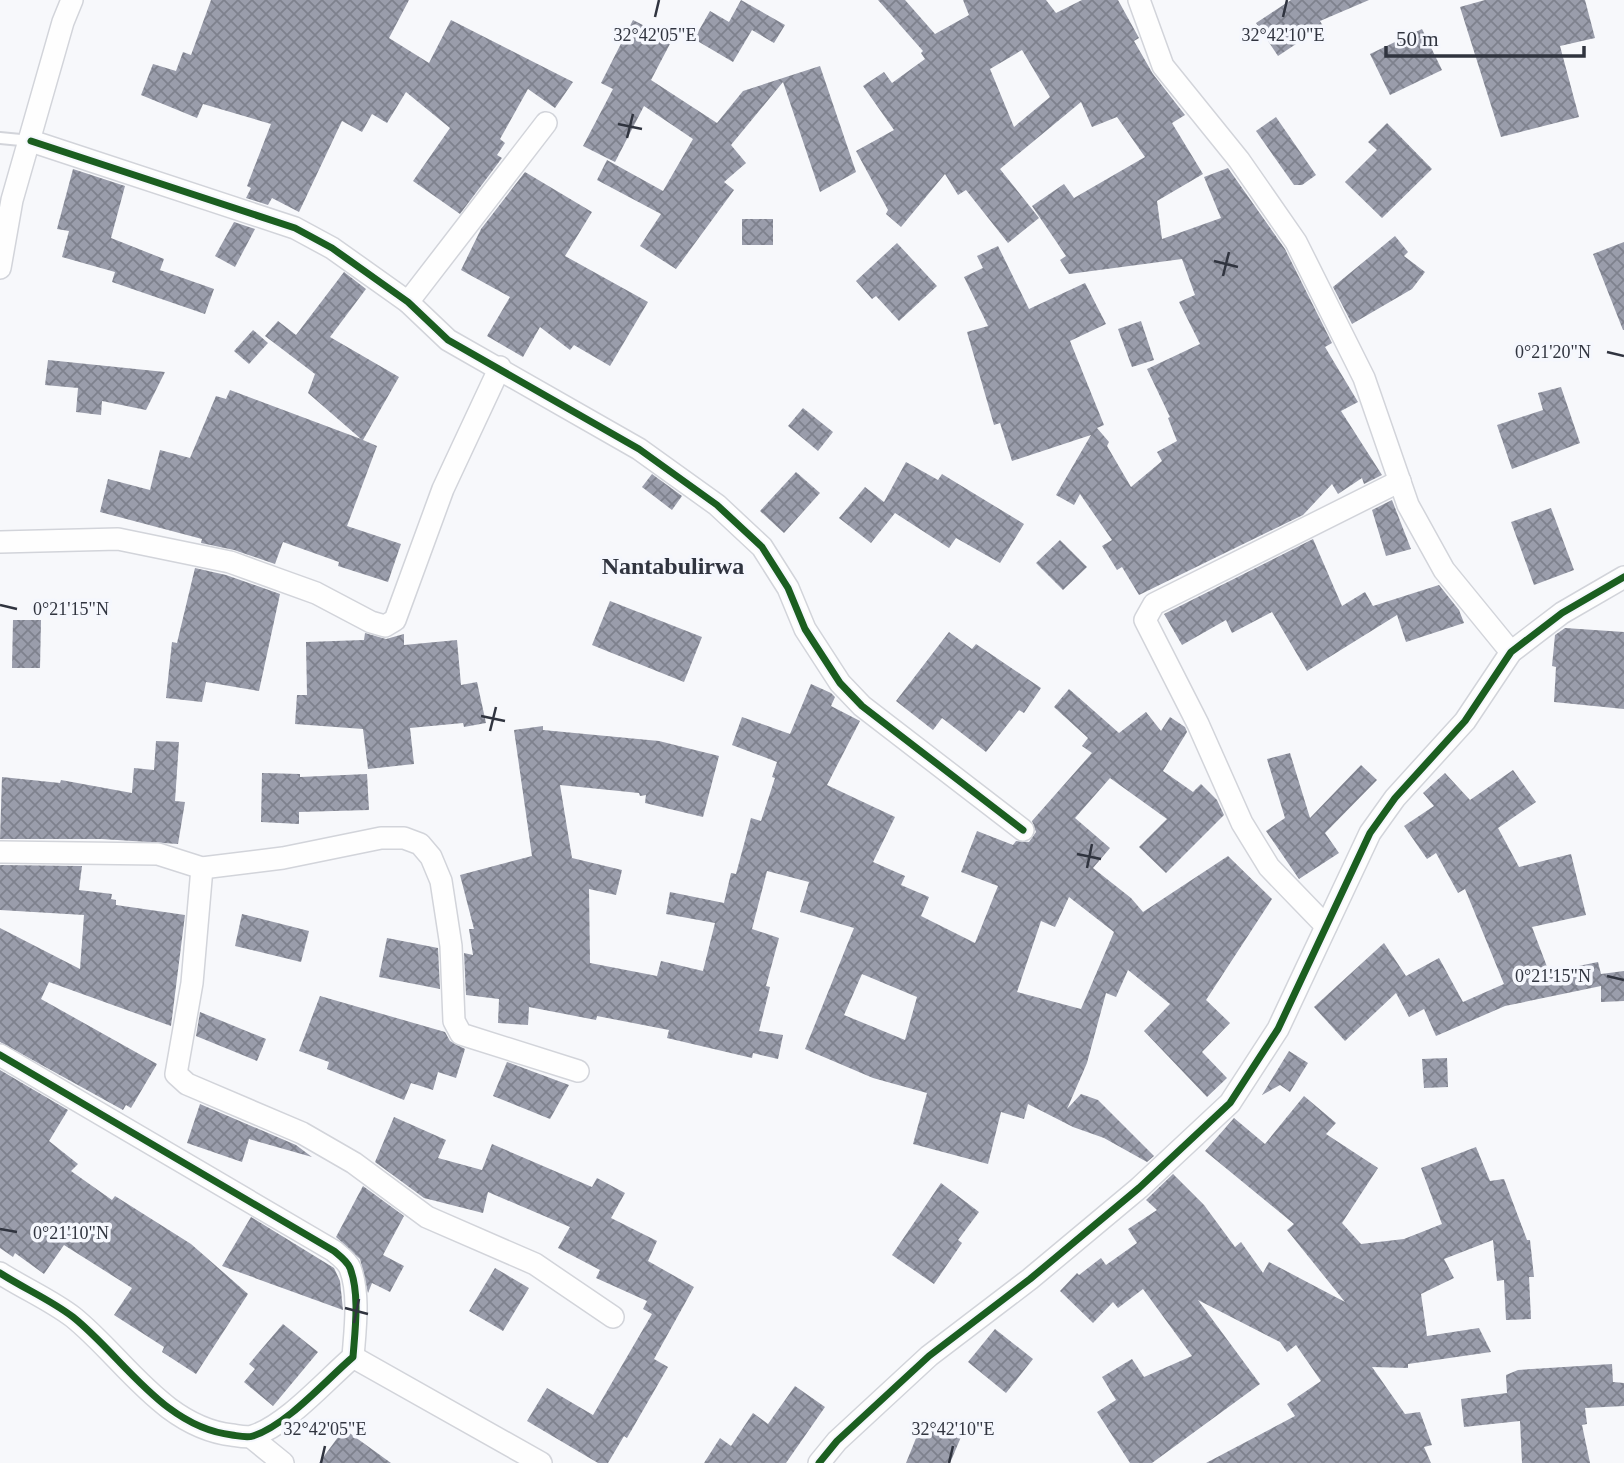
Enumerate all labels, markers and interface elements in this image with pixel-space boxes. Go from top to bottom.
scale bar [1386,14,1584,58]
text: 32°42'05"E [614,25,696,45]
text: 32°42'10"E [1242,25,1324,45]
text: 50 m [1396,27,1439,51]
text: 0°21'20"N [1515,342,1591,362]
district label: Nantabulirwa [602,553,744,579]
text: 0°21'15"N [33,599,109,619]
text: 0°21'15"N [1515,966,1591,986]
text: 0°21'10"N [33,1223,109,1243]
text: 32°42'05"E [284,1419,366,1439]
text: 32°42'10"E [912,1419,994,1439]

